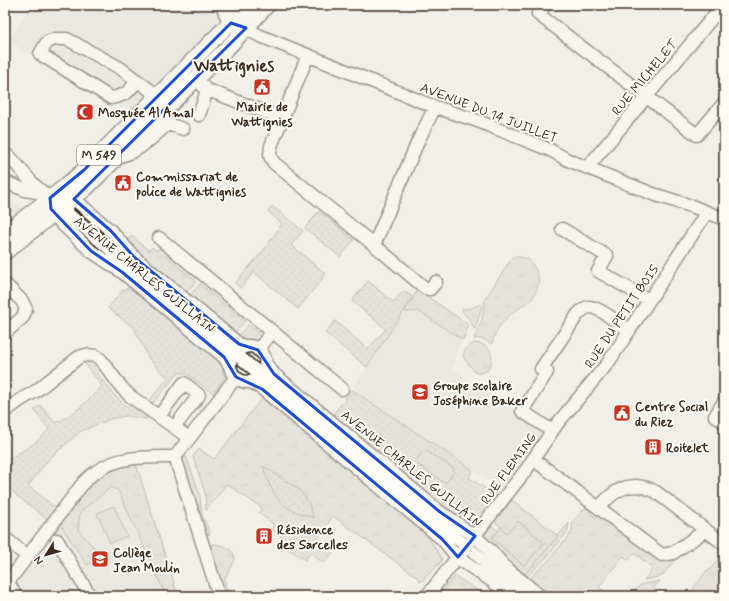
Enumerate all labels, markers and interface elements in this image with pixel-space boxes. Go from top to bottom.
street label: RUE MICHELET [608,36,683,119]
district label: Wattignies [193,55,274,78]
public building icon: Mairie de Wattignies [252,77,272,97]
street label: AVENUE DU 14 JUILLET [418,79,560,148]
place label: Mairie de Wattignies [230,99,293,132]
mosque icon: Mosquée Al Amal [75,102,95,122]
place label: Mosquée Al Amal [98,105,194,122]
road number: M 549 [77,145,121,165]
place label: Commissariat de police de Wattignies [136,169,246,202]
public building icon: Commissariat de police de Wattignies [113,173,133,193]
street label: AVENUE CHARLES GUILLAIN [70,213,219,338]
street label: RUE DU PETIT BOIS [581,261,664,372]
place label: Groupe scolaire Joséphine Baker [433,378,528,410]
school or university icon: Groupe scolaire Joséphine Baker [410,382,430,402]
place label: Centre Social du Riez [635,399,708,431]
public building icon: Centre Social du Riez [612,403,632,423]
street label: AVENUE CHARLES GUILLAIN [337,407,486,532]
street label: RUE FLEMING [477,429,541,508]
building icon: Roitelet [643,437,663,457]
place label: Roitelet [666,440,709,457]
place label: Résidence des Sarcelles [277,522,348,554]
building icon: Résidence des Sarcelles [254,526,274,546]
north arrow [26,535,66,575]
place label: Collège Jean Moulin [113,545,180,577]
school or university icon: Collège Jean Moulin [90,549,110,569]
text: N [31,553,47,568]

